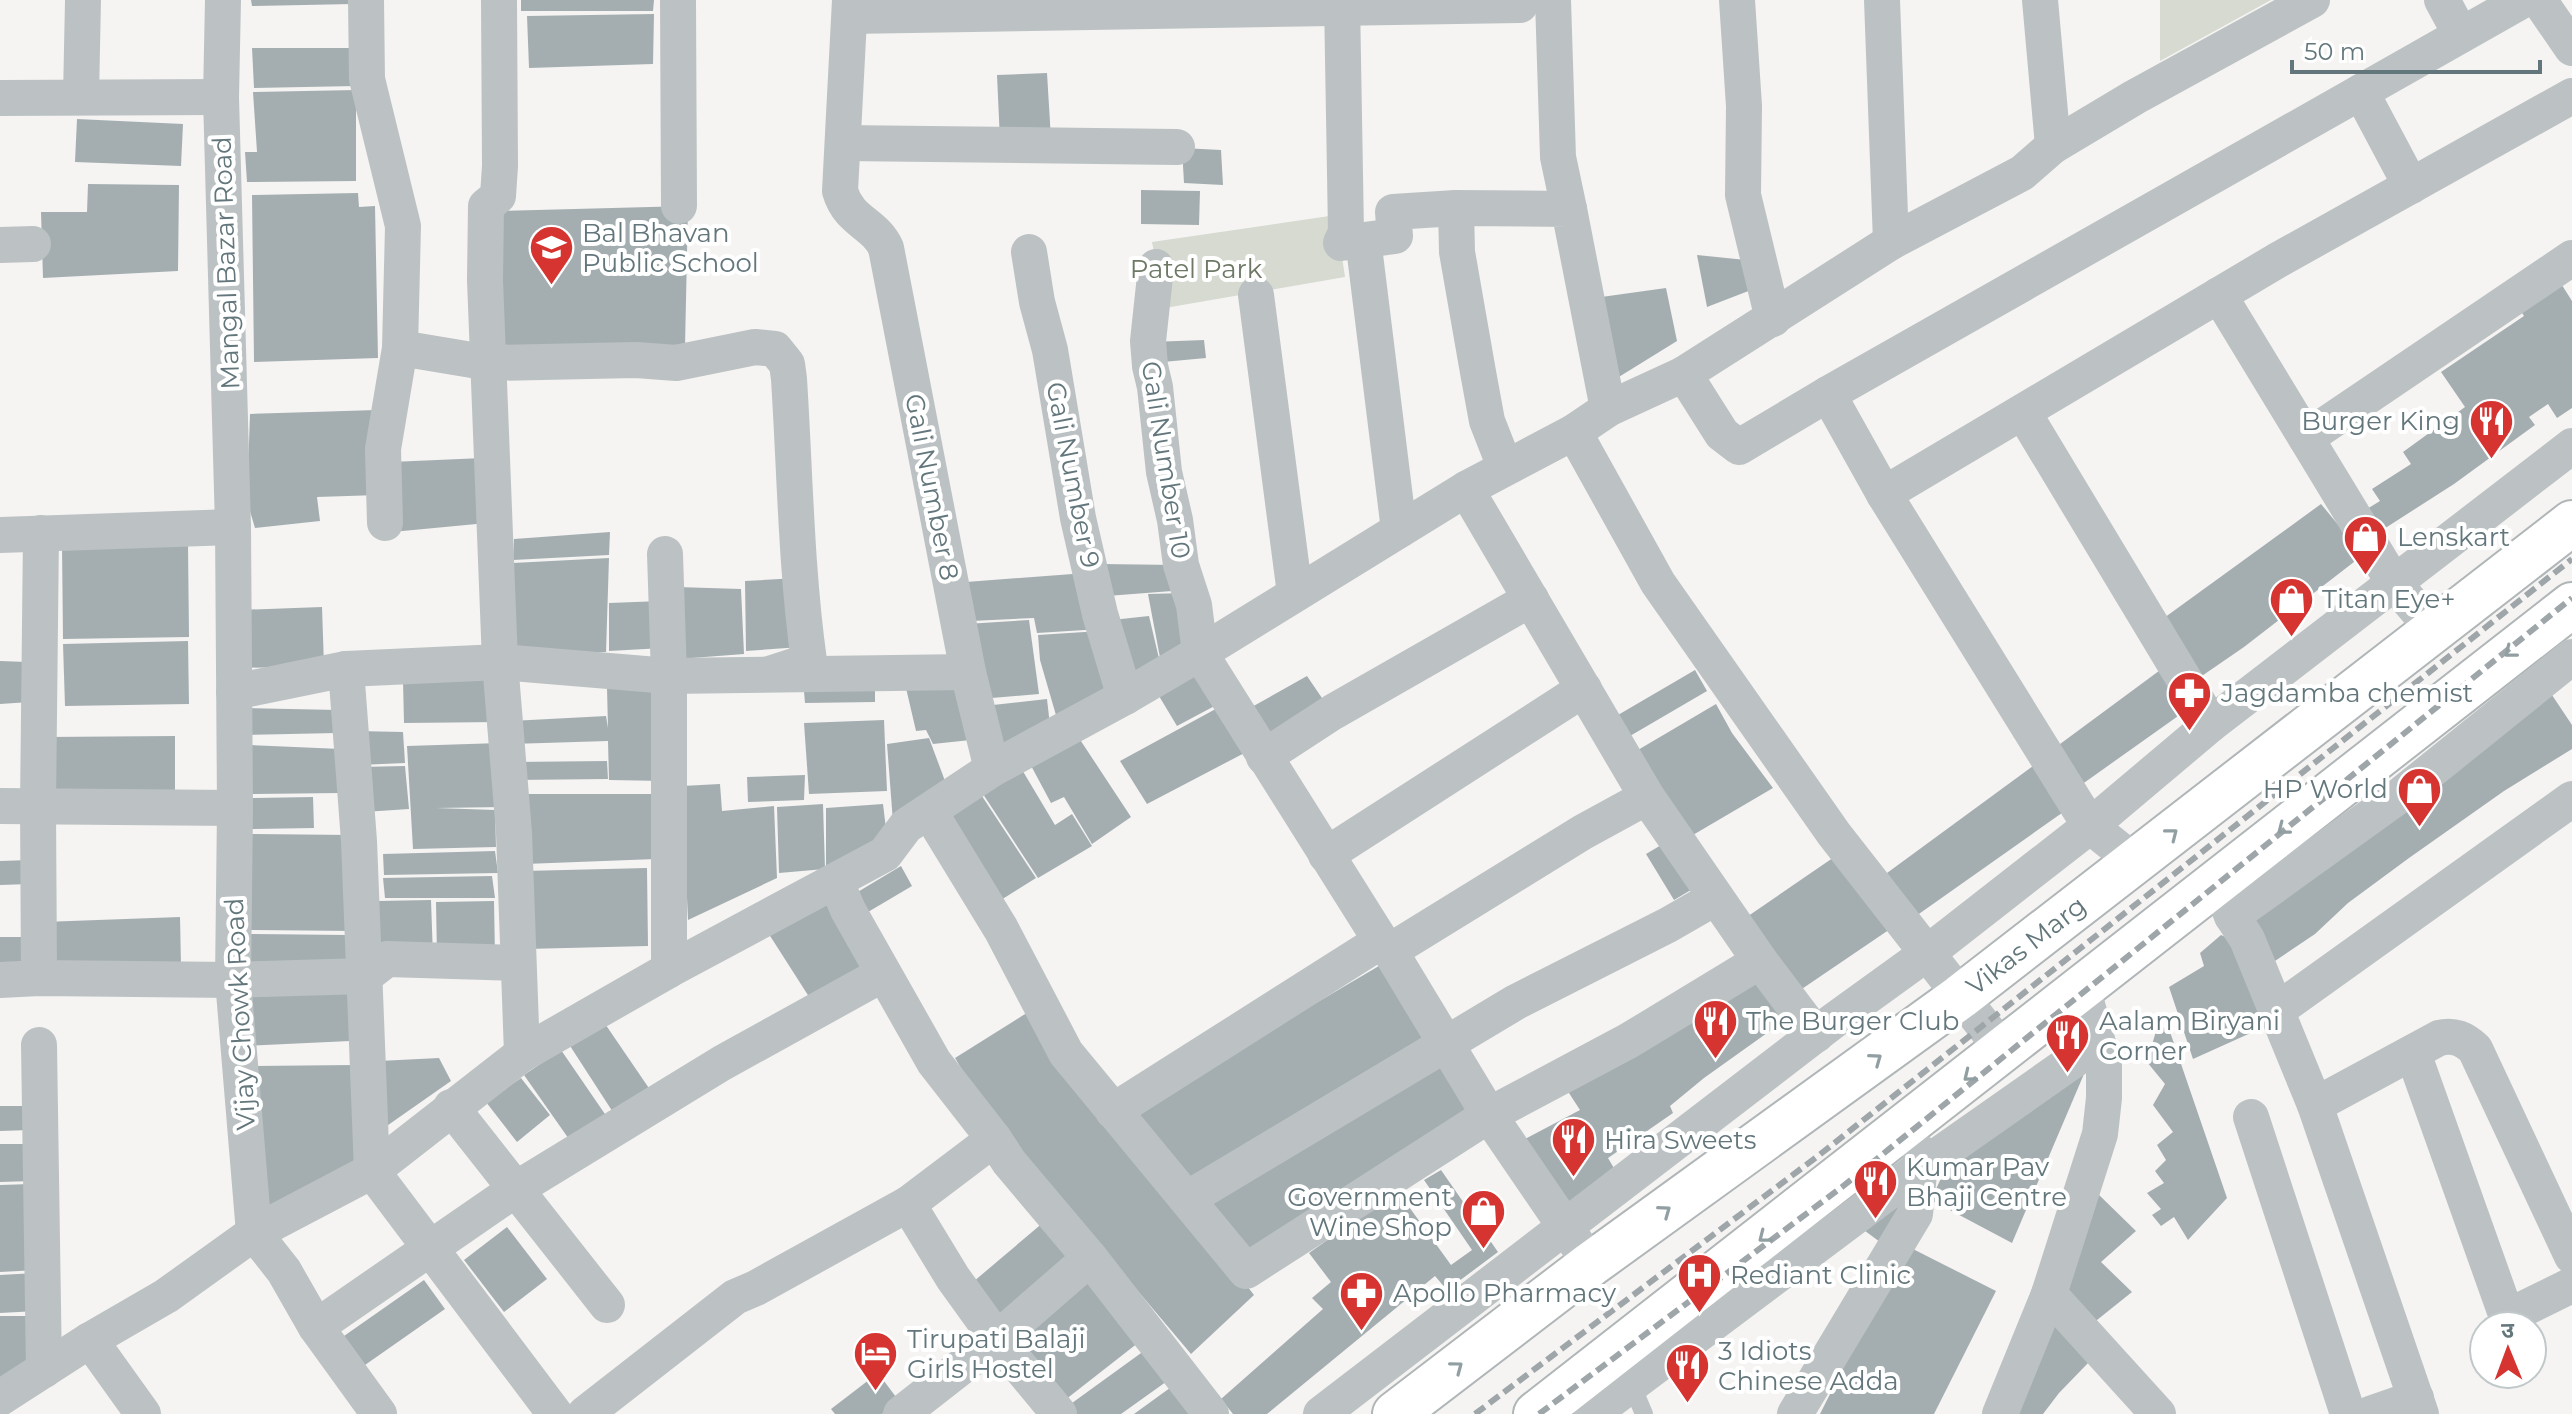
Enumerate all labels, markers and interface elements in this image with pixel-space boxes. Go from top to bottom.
scale bar [2292,24,2540,74]
text: 50 m [2304,37,2365,66]
street label: Mangal Bazar Road [206,136,246,390]
place label: Bal Bhavan Public School [582,217,759,279]
school or university icon: Bal Bhavan Public School [527,224,575,287]
park label: Patel Park [1130,253,1263,285]
street label: Gali Number 10 [1135,359,1197,561]
street label: Gali Number 9 [1039,379,1107,571]
street label: Gali Number 8 [898,391,966,583]
restaurant icon: Burger King [2467,397,2515,460]
place label: Burger King [2301,405,2460,437]
shop icon: Lenskart [2342,513,2390,576]
place label: Lenskart [2397,521,2510,553]
shop icon: Titan Eye+ [2267,575,2315,638]
place label: Titan Eye+ [2322,583,2455,615]
one-way arrow [2504,643,2519,657]
pharmacy icon: Jagdamba chemist [2166,669,2214,732]
place label: Jagdamba chemist [2220,677,2473,709]
shop icon: HP World [2395,765,2443,828]
place label: HP World [2263,773,2388,805]
one-way arrow [2277,819,2292,833]
one-way arrow [2163,829,2178,843]
street label: Vikas Marg [1960,889,2093,1002]
street label: Vijay Chowk Road [218,897,262,1131]
restaurant icon: The Burger Club [1691,997,1739,1060]
place label: The Burger Club [1746,1005,1959,1037]
place label: Aalam Biryani Corner [2099,1005,2280,1067]
restaurant icon: Aalam Biryani Corner [2044,1012,2092,1075]
one-way arrow [1867,1054,1881,1069]
one-way arrow [1963,1067,1978,1081]
restaurant icon: Hira Sweets [1549,1116,1597,1179]
place label: Hira Sweets [1604,1124,1757,1156]
place label: Kumar Pav Bhaji Centre [1906,1151,2067,1213]
restaurant icon: Kumar Pav Bhaji Centre [1851,1158,1899,1221]
place label: Government Wine Shop [1287,1181,1452,1243]
shop icon: Government Wine Shop [1459,1188,1507,1251]
one-way arrow [1656,1206,1671,1221]
one-way arrow [1758,1227,1773,1241]
hospital icon: Rediant Clinic [1675,1251,1723,1314]
place label: Rediant Clinic [1730,1259,1911,1291]
pharmacy icon: Apollo Pharmacy [1338,1269,1386,1332]
place label: Apollo Pharmacy [1393,1277,1617,1309]
north arrow [2468,1310,2548,1390]
text: उ [2501,1317,2515,1344]
place label: Tirupati Balaji Girls Hostel [907,1323,1085,1385]
hotel icon: Tirupati Balaji Girls Hostel [852,1330,900,1393]
place label: 3 Idiots Chinese Adda [1718,1335,1899,1397]
restaurant icon: 3 Idiots Chinese Adda [1663,1342,1711,1405]
one-way arrow [1448,1362,1463,1376]

